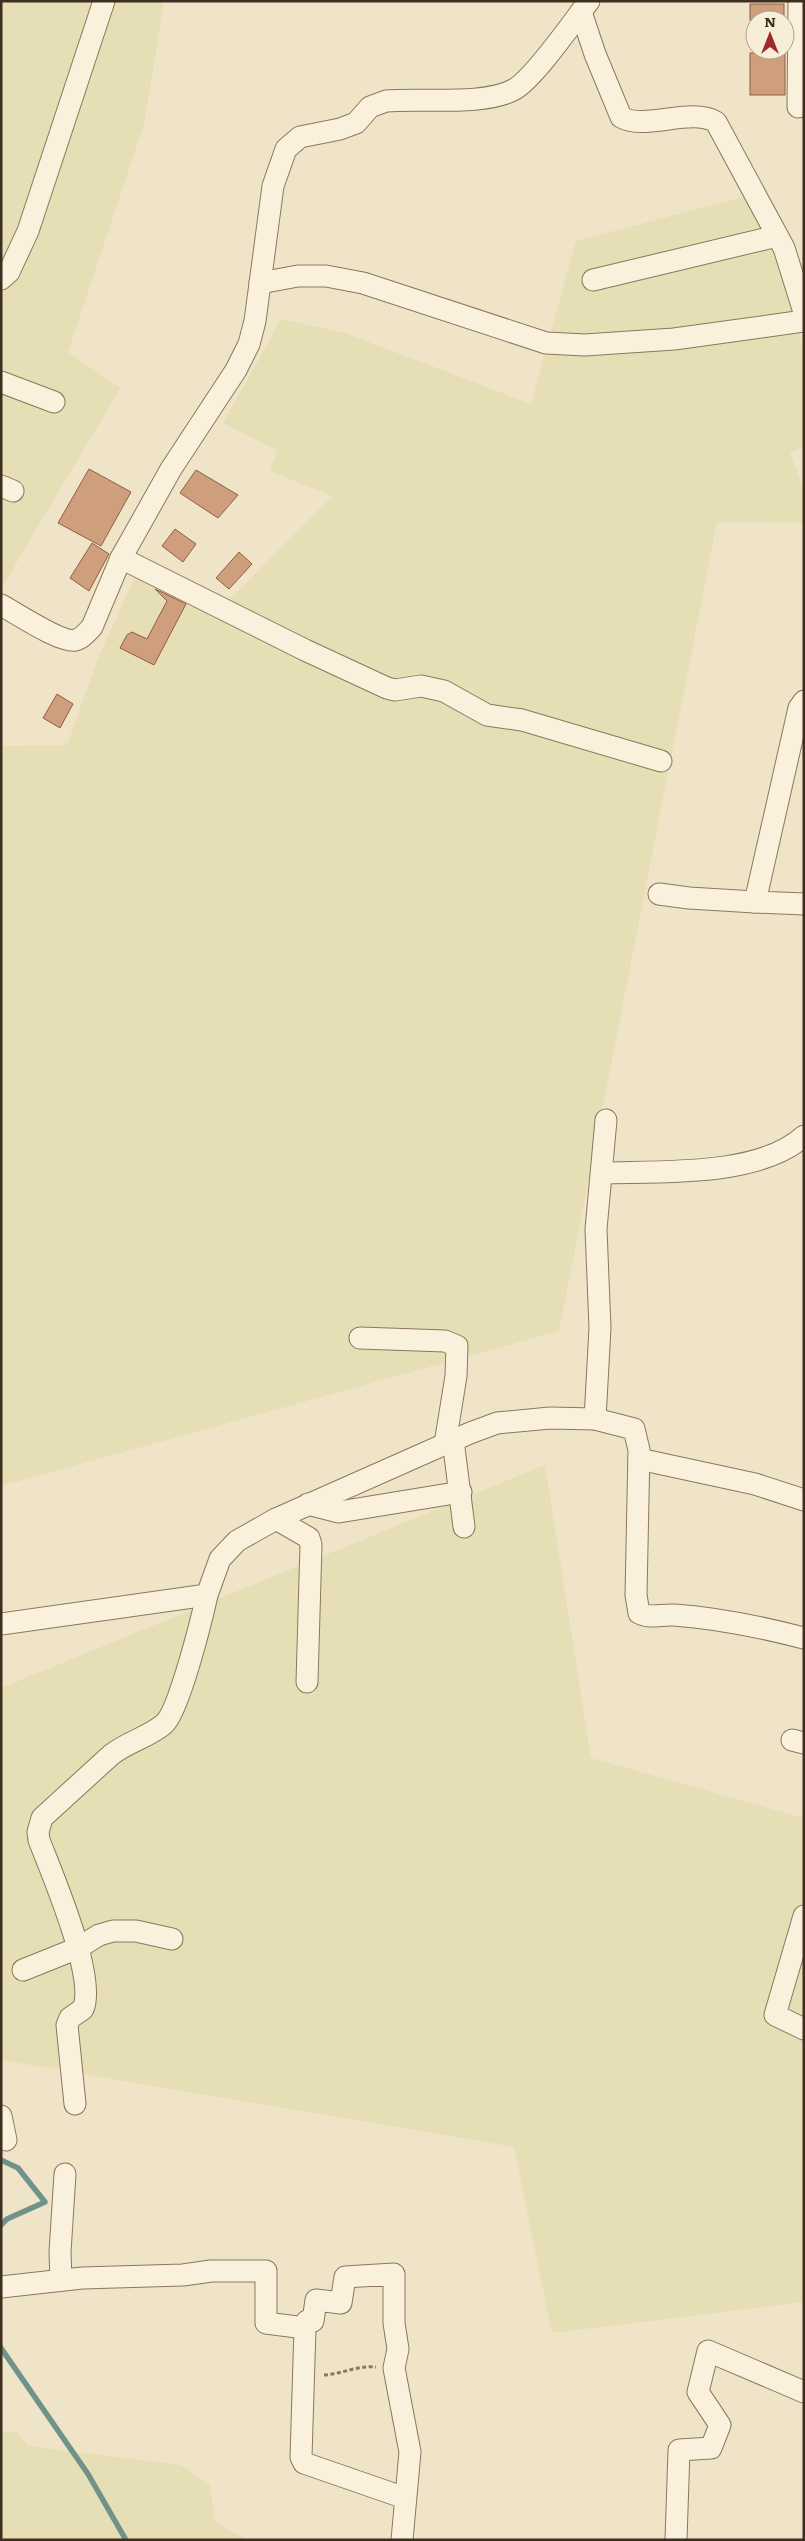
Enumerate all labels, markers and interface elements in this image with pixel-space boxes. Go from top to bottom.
north arrow [745,10,795,60]
text: N [764,11,776,31]

